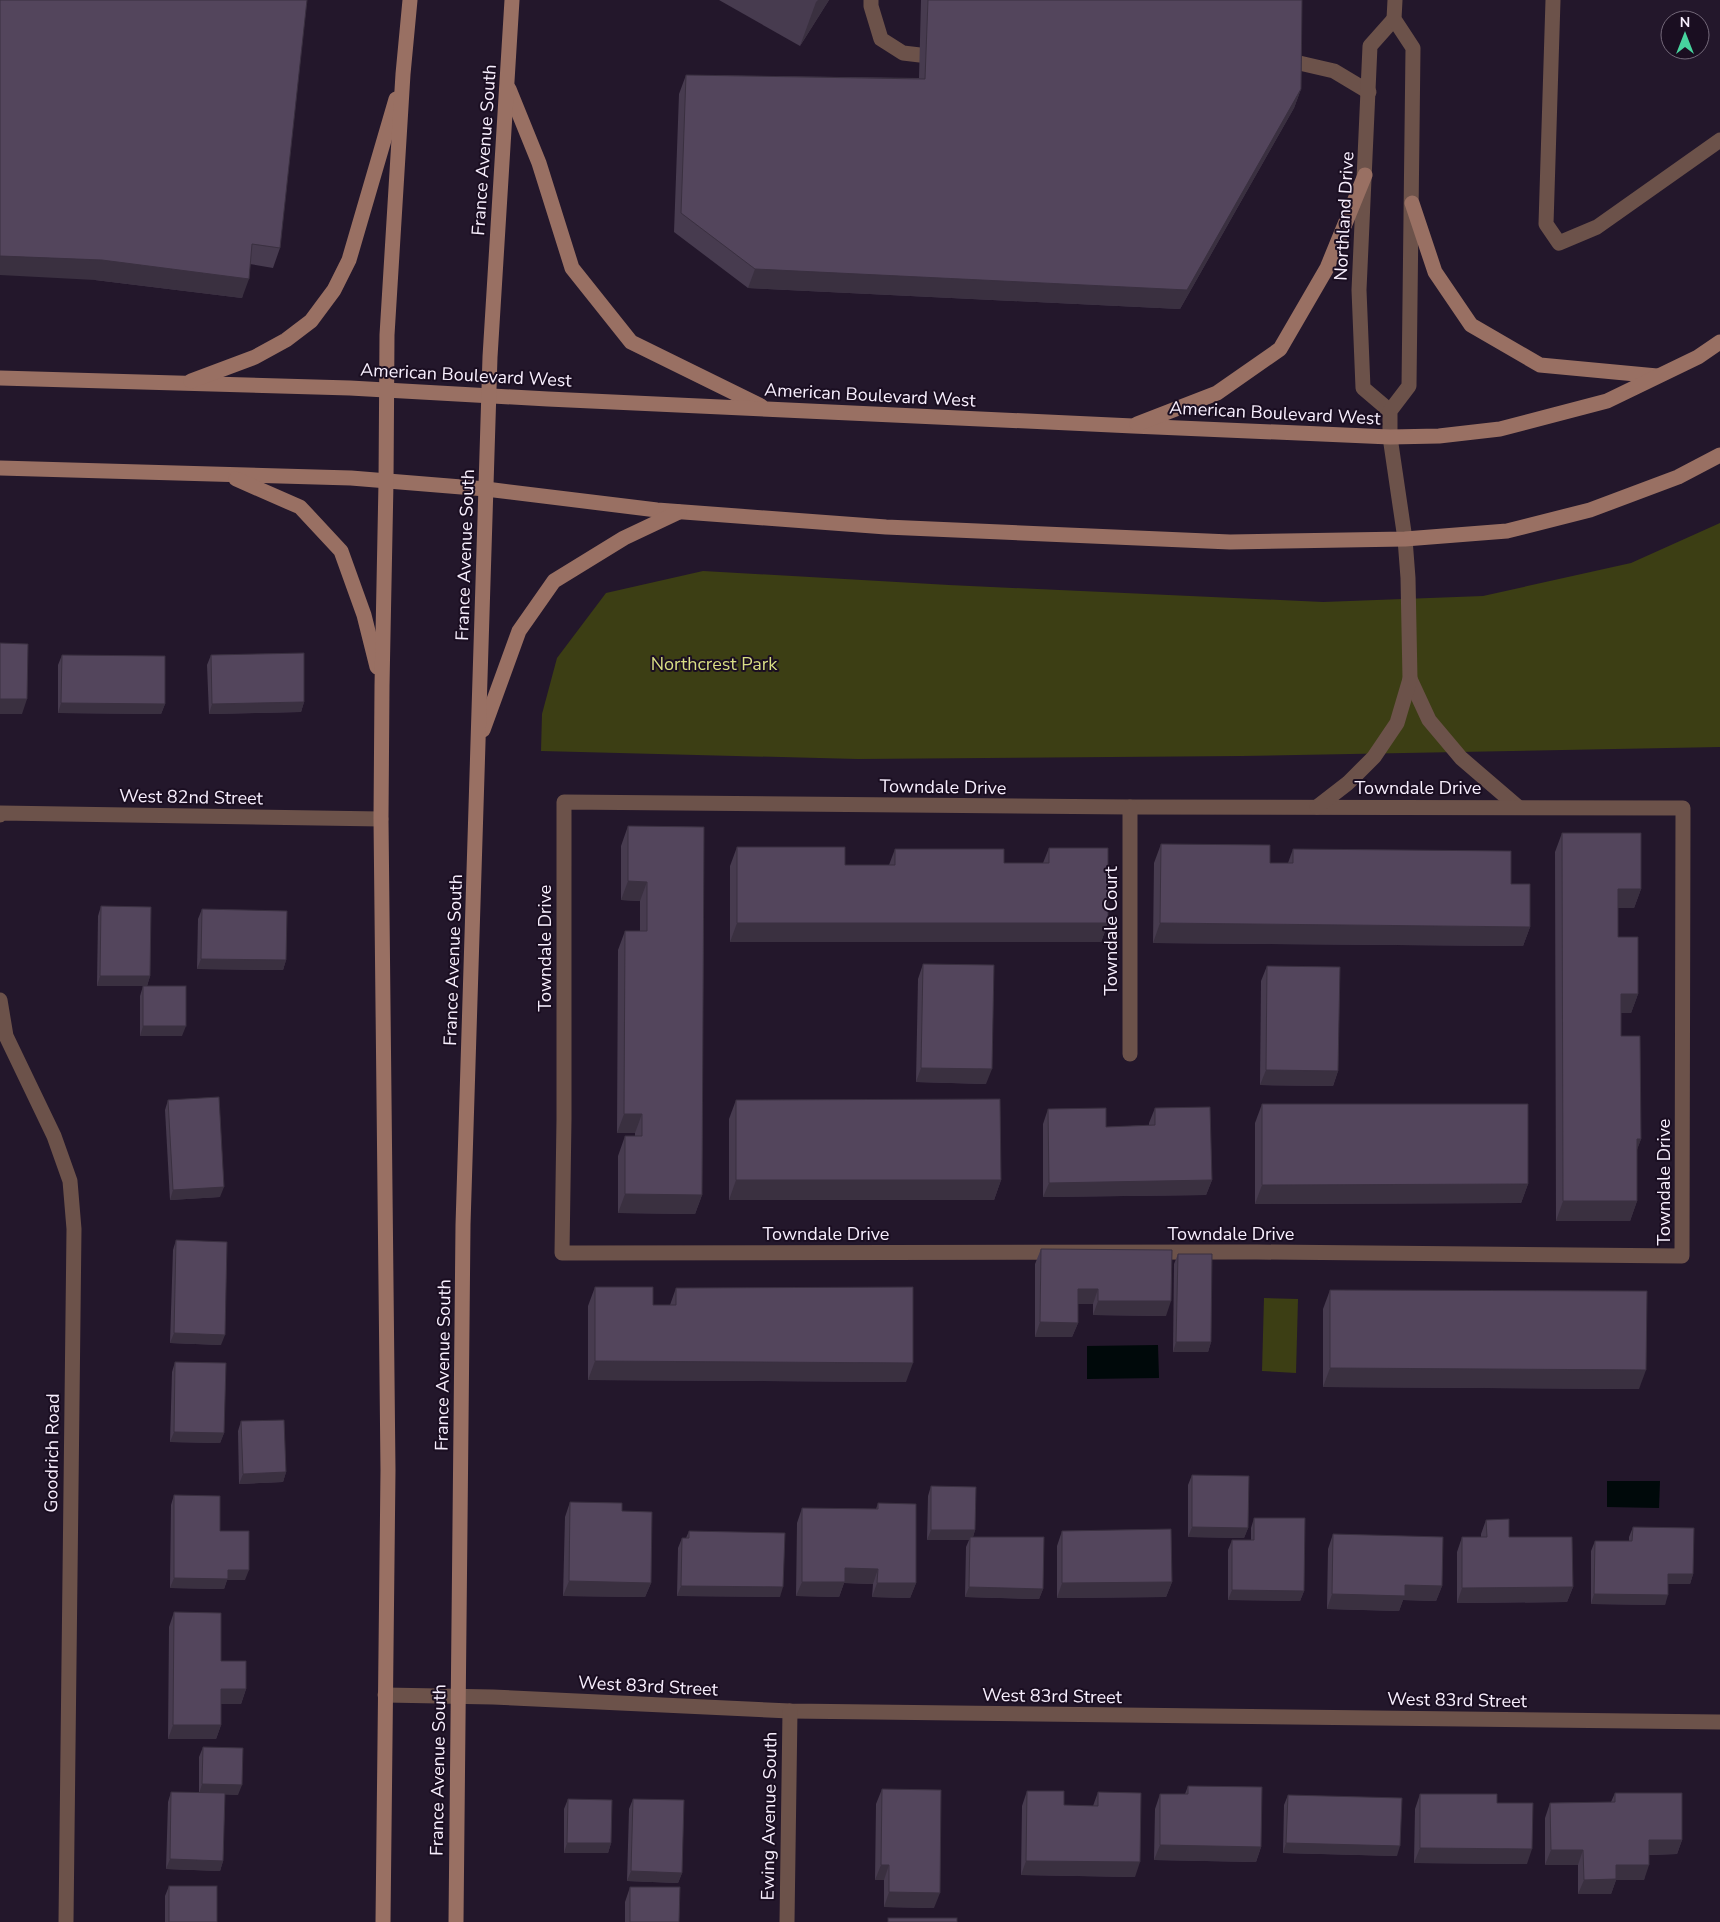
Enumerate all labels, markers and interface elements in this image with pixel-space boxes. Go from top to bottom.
north arrow [1660,10,1710,60]
text: N [1680,13,1690,32]
street label: France Avenue South [466,63,502,237]
street label: Northland Drive [1329,151,1359,281]
street label: American Boulevard West [360,357,573,393]
street label: American Boulevard West [764,377,977,413]
street label: American Boulevard West [1169,395,1382,431]
street label: France Avenue South [450,469,480,641]
park label: Northcrest Park [651,652,778,676]
street label: Towndale Drive [879,774,1007,800]
street label: Towndale Drive [1355,776,1481,800]
street label: West 82nd Street [119,784,264,810]
street label: Towndale Court [1099,866,1123,995]
street label: France Avenue South [438,874,468,1046]
street label: Towndale Drive [533,885,557,1011]
street label: Towndale Drive [1652,1119,1676,1245]
street label: Towndale Drive [763,1222,889,1246]
street label: Towndale Drive [1168,1222,1294,1246]
street label: France Avenue South [430,1279,456,1451]
street label: Goodrich Road [39,1393,65,1513]
street label: West 83rd Street [577,1670,719,1702]
street label: West 83rd Street [982,1683,1123,1709]
street label: France Avenue South [425,1684,451,1856]
street label: West 83rd Street [1387,1687,1528,1713]
street label: Ewing Avenue South [756,1731,782,1901]

